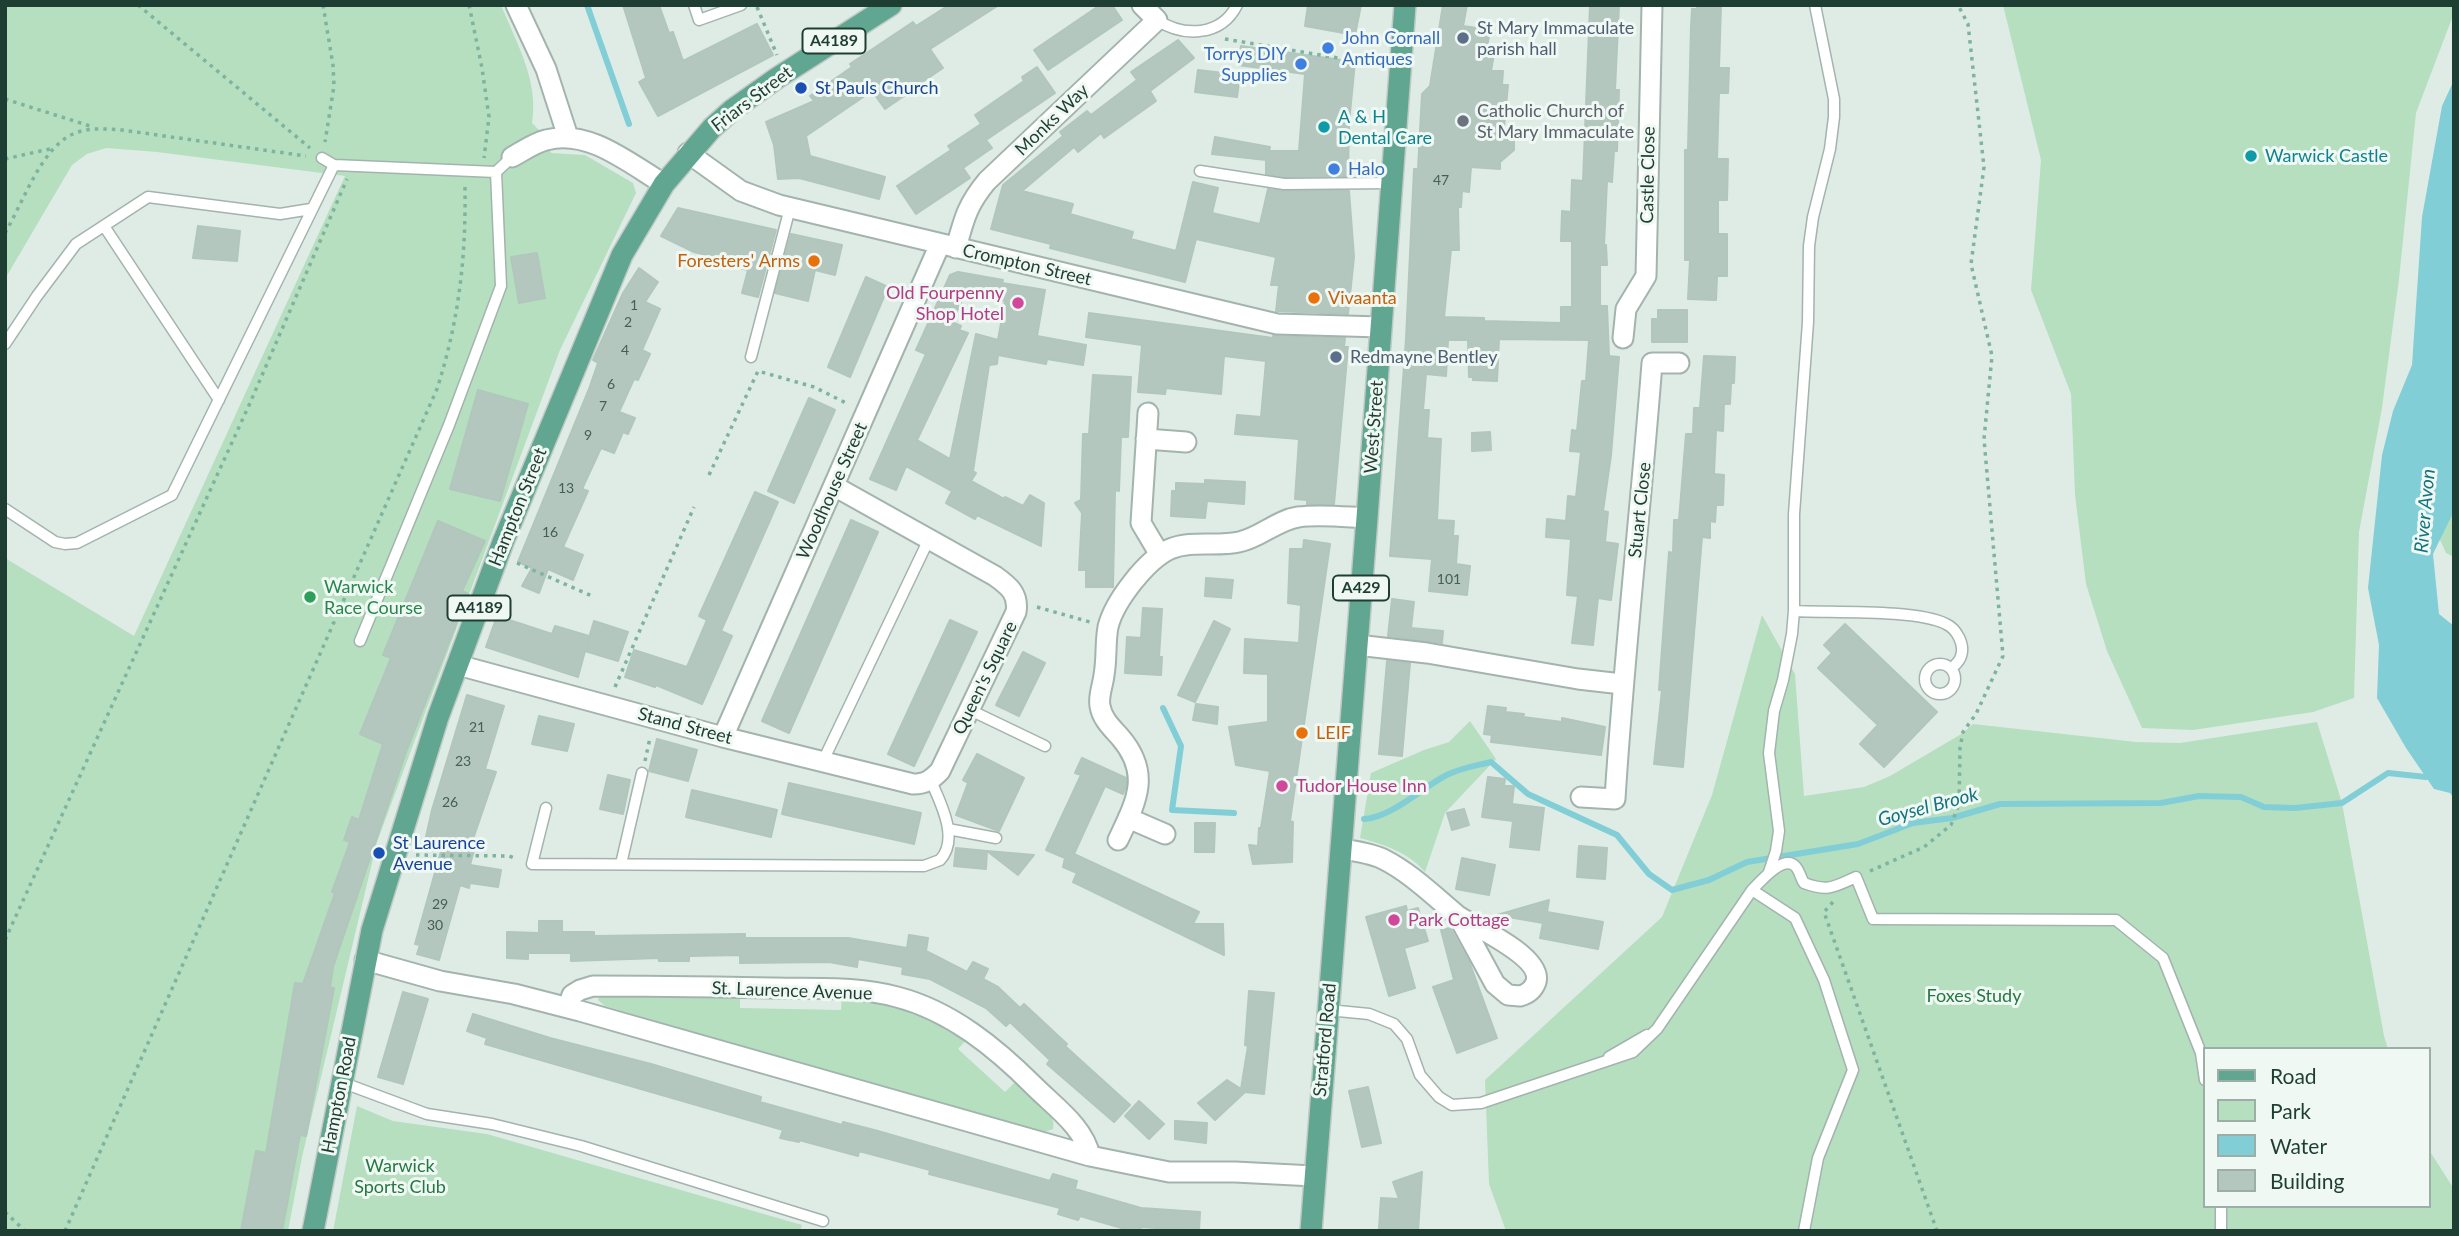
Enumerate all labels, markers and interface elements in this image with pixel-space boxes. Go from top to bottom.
place label: St Mary Immaculate parish hall [1477,17,1634,60]
place label: John Cornall Antiques [1342,27,1440,70]
road number: A4189 [802,28,866,54]
marker: St Mary Immaculate parish hall [1455,30,1471,46]
marker: John Cornall Antiques [1320,40,1336,56]
place label: Torrys DIY Supplies [1204,43,1287,86]
marker: Torrys DIY Supplies [1293,56,1309,72]
street label: Friars Street [707,62,797,136]
place label: St Pauls Church [815,77,938,99]
marker: St Pauls Church [793,80,809,96]
street label: Monks Way [1011,80,1093,160]
place label: Catholic Church of St Mary Immaculate [1477,100,1634,142]
place label: A & H Dental Care [1338,106,1432,148]
marker: Catholic Church of St Mary Immaculate [1455,113,1471,129]
marker: A & H Dental Care [1316,119,1332,135]
street label: Castle Close [1636,126,1660,224]
place label: Warwick Castle [2265,145,2388,167]
marker: Warwick Castle [2243,148,2259,164]
place label: Halo [1348,158,1385,180]
marker: Halo [1326,161,1342,177]
house number: 47 [1433,172,1449,188]
street label: Crompton Street [960,240,1094,290]
place label: Foresters' Arms [677,250,800,272]
marker: Foresters' Arms [806,253,822,269]
place label: Old Fourpenny Shop Hotel [886,282,1004,324]
place label: Vivaanta [1328,287,1397,309]
marker: Vivaanta [1306,290,1322,306]
marker: Old Fourpenny Shop Hotel [1010,295,1026,311]
house number: 1 [630,297,638,313]
house number: 2 [624,314,632,330]
house number: 4 [621,342,629,358]
place label: Redmayne Bentley [1350,346,1497,368]
marker: Redmayne Bentley [1328,349,1344,365]
house number: 6 [607,376,615,392]
street label: West Street [1360,380,1388,474]
house number: 7 [599,398,607,414]
street label: Woodhouse Street [792,419,872,563]
house number: 9 [584,427,592,443]
street label: Hampton Street [484,445,552,569]
street label: Stuart Close [1624,461,1656,559]
water label: River Avon [2410,468,2440,554]
house number: 13 [558,480,574,496]
house number: 16 [542,524,558,540]
house number: 101 [1437,571,1461,587]
place label: Warwick Race Course [324,576,423,618]
road number: A429 [1333,576,1389,600]
marker: Warwick Race Course [302,589,318,605]
road number: A4189 [448,596,510,621]
street label: Queen's Square [948,618,1022,738]
street label: Stand Street [635,703,735,749]
house number: 21 [469,719,485,735]
place label: LEIF [1316,722,1351,744]
marker: LEIF [1294,725,1310,741]
house number: 23 [455,753,471,769]
place label: Tudor House Inn [1296,775,1427,797]
marker: Tudor House Inn [1274,778,1290,794]
water label: Goysel Brook [1875,783,1981,831]
house number: 26 [442,794,458,810]
place label: St Laurence Avenue [393,832,485,874]
marker: St Laurence Avenue [371,845,387,861]
house number: 29 [432,896,448,912]
place label: Park Cottage [1408,909,1510,931]
marker: Park Cottage [1386,912,1402,928]
house number: 30 [427,917,443,933]
street label: St. Laurence Avenue [711,977,873,1005]
street label: Stratford Road [1309,982,1341,1098]
park label: Foxes Study [1927,985,2021,1007]
street label: Hampton Road [317,1035,361,1155]
legend [2204,1047,2431,1208]
text: Road [2270,1063,2317,1088]
text: Park [2270,1098,2311,1123]
text: Water [2270,1133,2327,1158]
park label: Warwick Sports Club [354,1155,446,1198]
text: Building [2270,1168,2345,1193]

